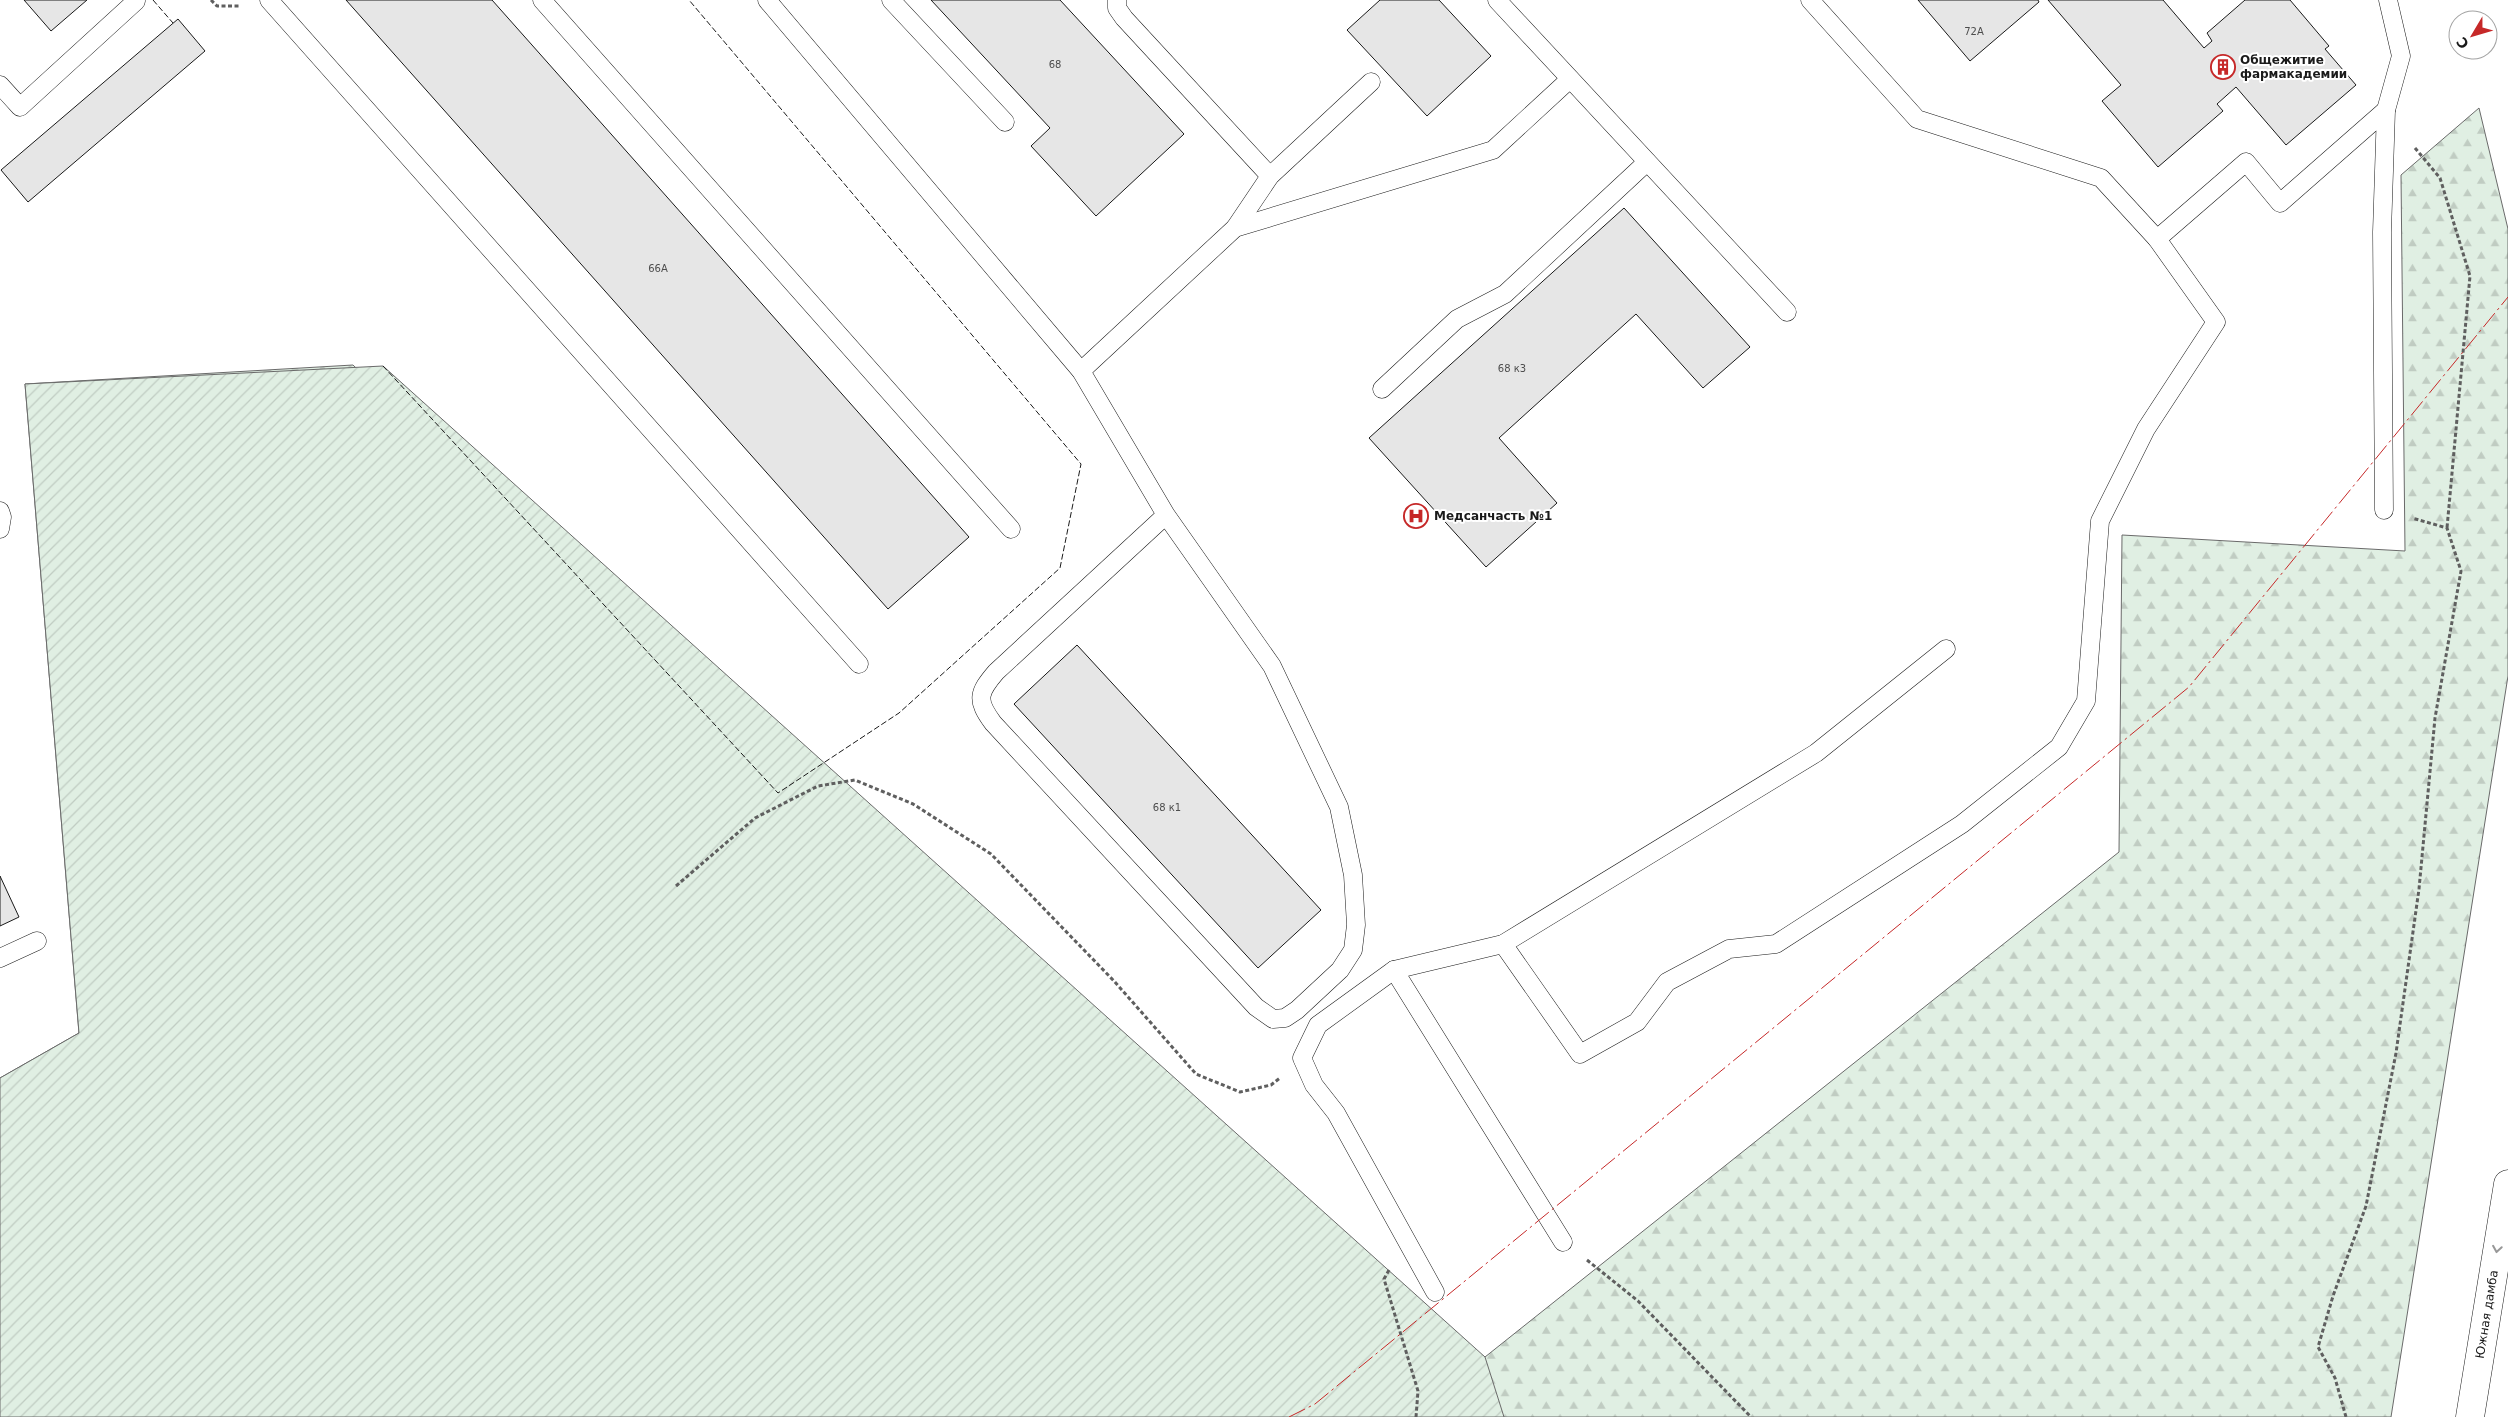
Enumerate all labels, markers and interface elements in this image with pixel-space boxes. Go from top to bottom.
north arrow [2448,10,2498,60]
house number: 72А [1964,26,1984,37]
text: С [2453,34,2472,52]
place label: Общежитие фармакадемии [2240,53,2347,81]
building icon: Общежитие фармакадемии [2210,54,2236,80]
house number: 68 [1049,59,1061,70]
house number: 66А [648,263,668,274]
house number: 68 к3 [1498,363,1526,374]
hospital icon: Медсанчасть №1 [1403,503,1429,529]
place label: Медсанчасть №1 [1434,509,1552,523]
house number: 68 к1 [1153,802,1181,813]
one-way arrow [2493,1245,2503,1253]
street label: Южная дамба [2473,1269,2501,1360]

